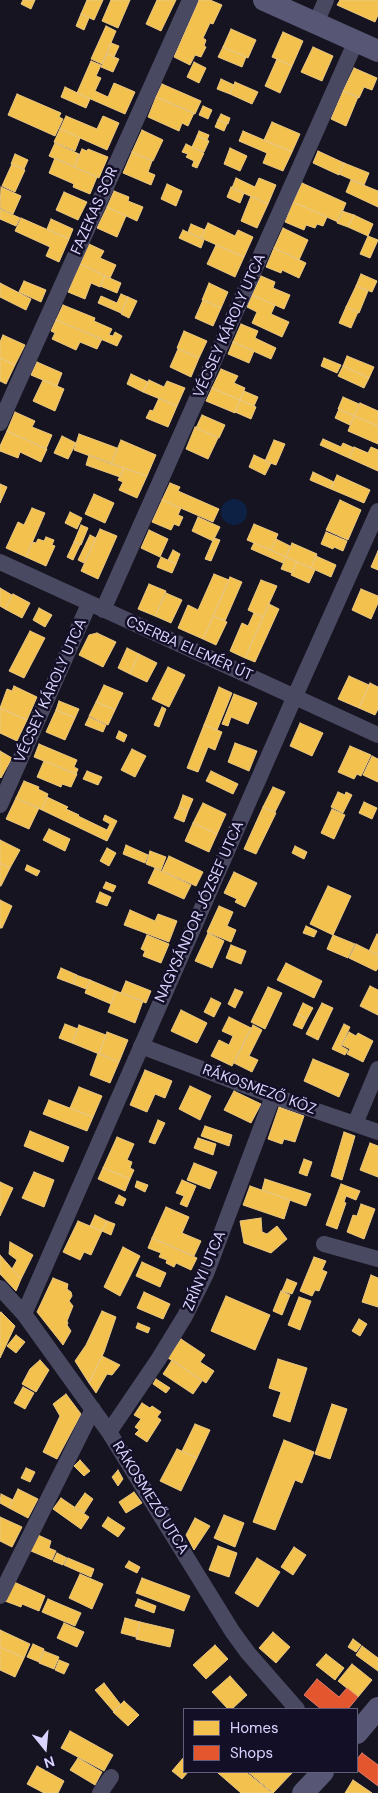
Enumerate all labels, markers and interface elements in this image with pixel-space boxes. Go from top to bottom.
street label: FAZEKAS SOR [68,164,122,258]
street label: VÉCSEY KÁROLY UTCA [190,251,270,401]
street label: CSERBA ELEMÉR ÚT [123,613,255,685]
street label: VÉCSEY KÁROLY UTCA [11,616,91,766]
street label: NAGYSÁNDOR JÓZSEF UTCA [152,818,248,1006]
street label: RÁKOSMEZŐ KÖZ [200,1061,318,1119]
street label: ZRÍNYI UTCA [180,1228,230,1314]
street label: RÁKOSMEZŐ UTCA [108,1438,192,1558]
legend [183,1708,358,1773]
text: Homes [230,1718,279,1738]
north arrow [20,1723,70,1773]
text: Shops [230,1743,273,1763]
text: N [42,1752,57,1772]

